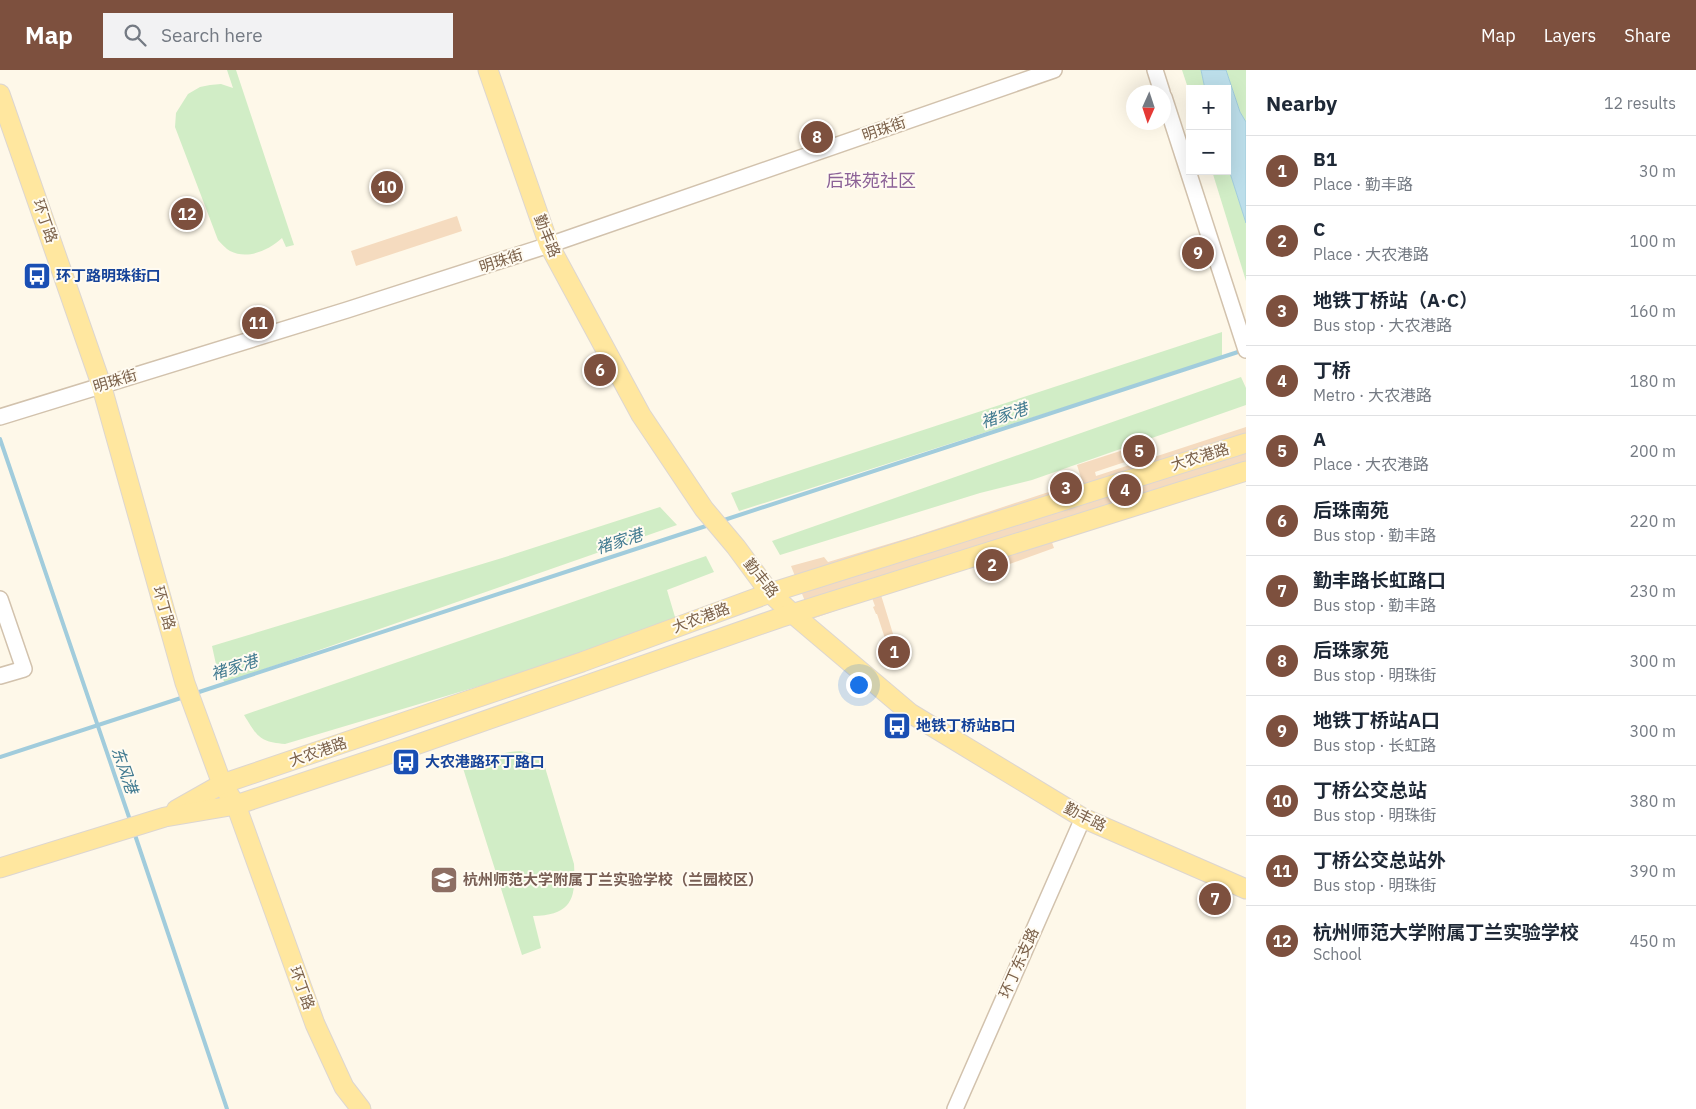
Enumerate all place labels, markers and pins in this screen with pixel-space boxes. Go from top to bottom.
pin: 8 [801,118,833,156]
pin: 10 [371,168,403,206]
pin: 12 [171,195,203,233]
pin: 9 [1182,234,1214,272]
bus stop icon: 环丁路明珠街口 [22,261,52,291]
place label: 环丁路明珠街口 [56,266,161,285]
pin: 11 [242,304,274,342]
pin: 6 [584,351,616,389]
pin: 5 [1123,432,1155,470]
pin: 3 [1050,469,1082,507]
pin: 4 [1109,471,1141,509]
pin: 2 [976,546,1008,584]
pin: 1 [878,633,910,671]
bus stop icon: 地铁丁桥站B口 [882,711,912,741]
place label: 地铁丁桥站B口 [916,716,1016,735]
bus stop icon: 大农港路环丁路口 [391,747,421,777]
place label: 大农港路环丁路口 [425,752,545,771]
school or university icon: 杭州师范大学附属丁兰实验学校（兰园校区） [429,865,459,895]
place label: 杭州师范大学附属丁兰实验学校（兰园校区） [463,870,763,889]
pin: 7 [1199,880,1231,918]

